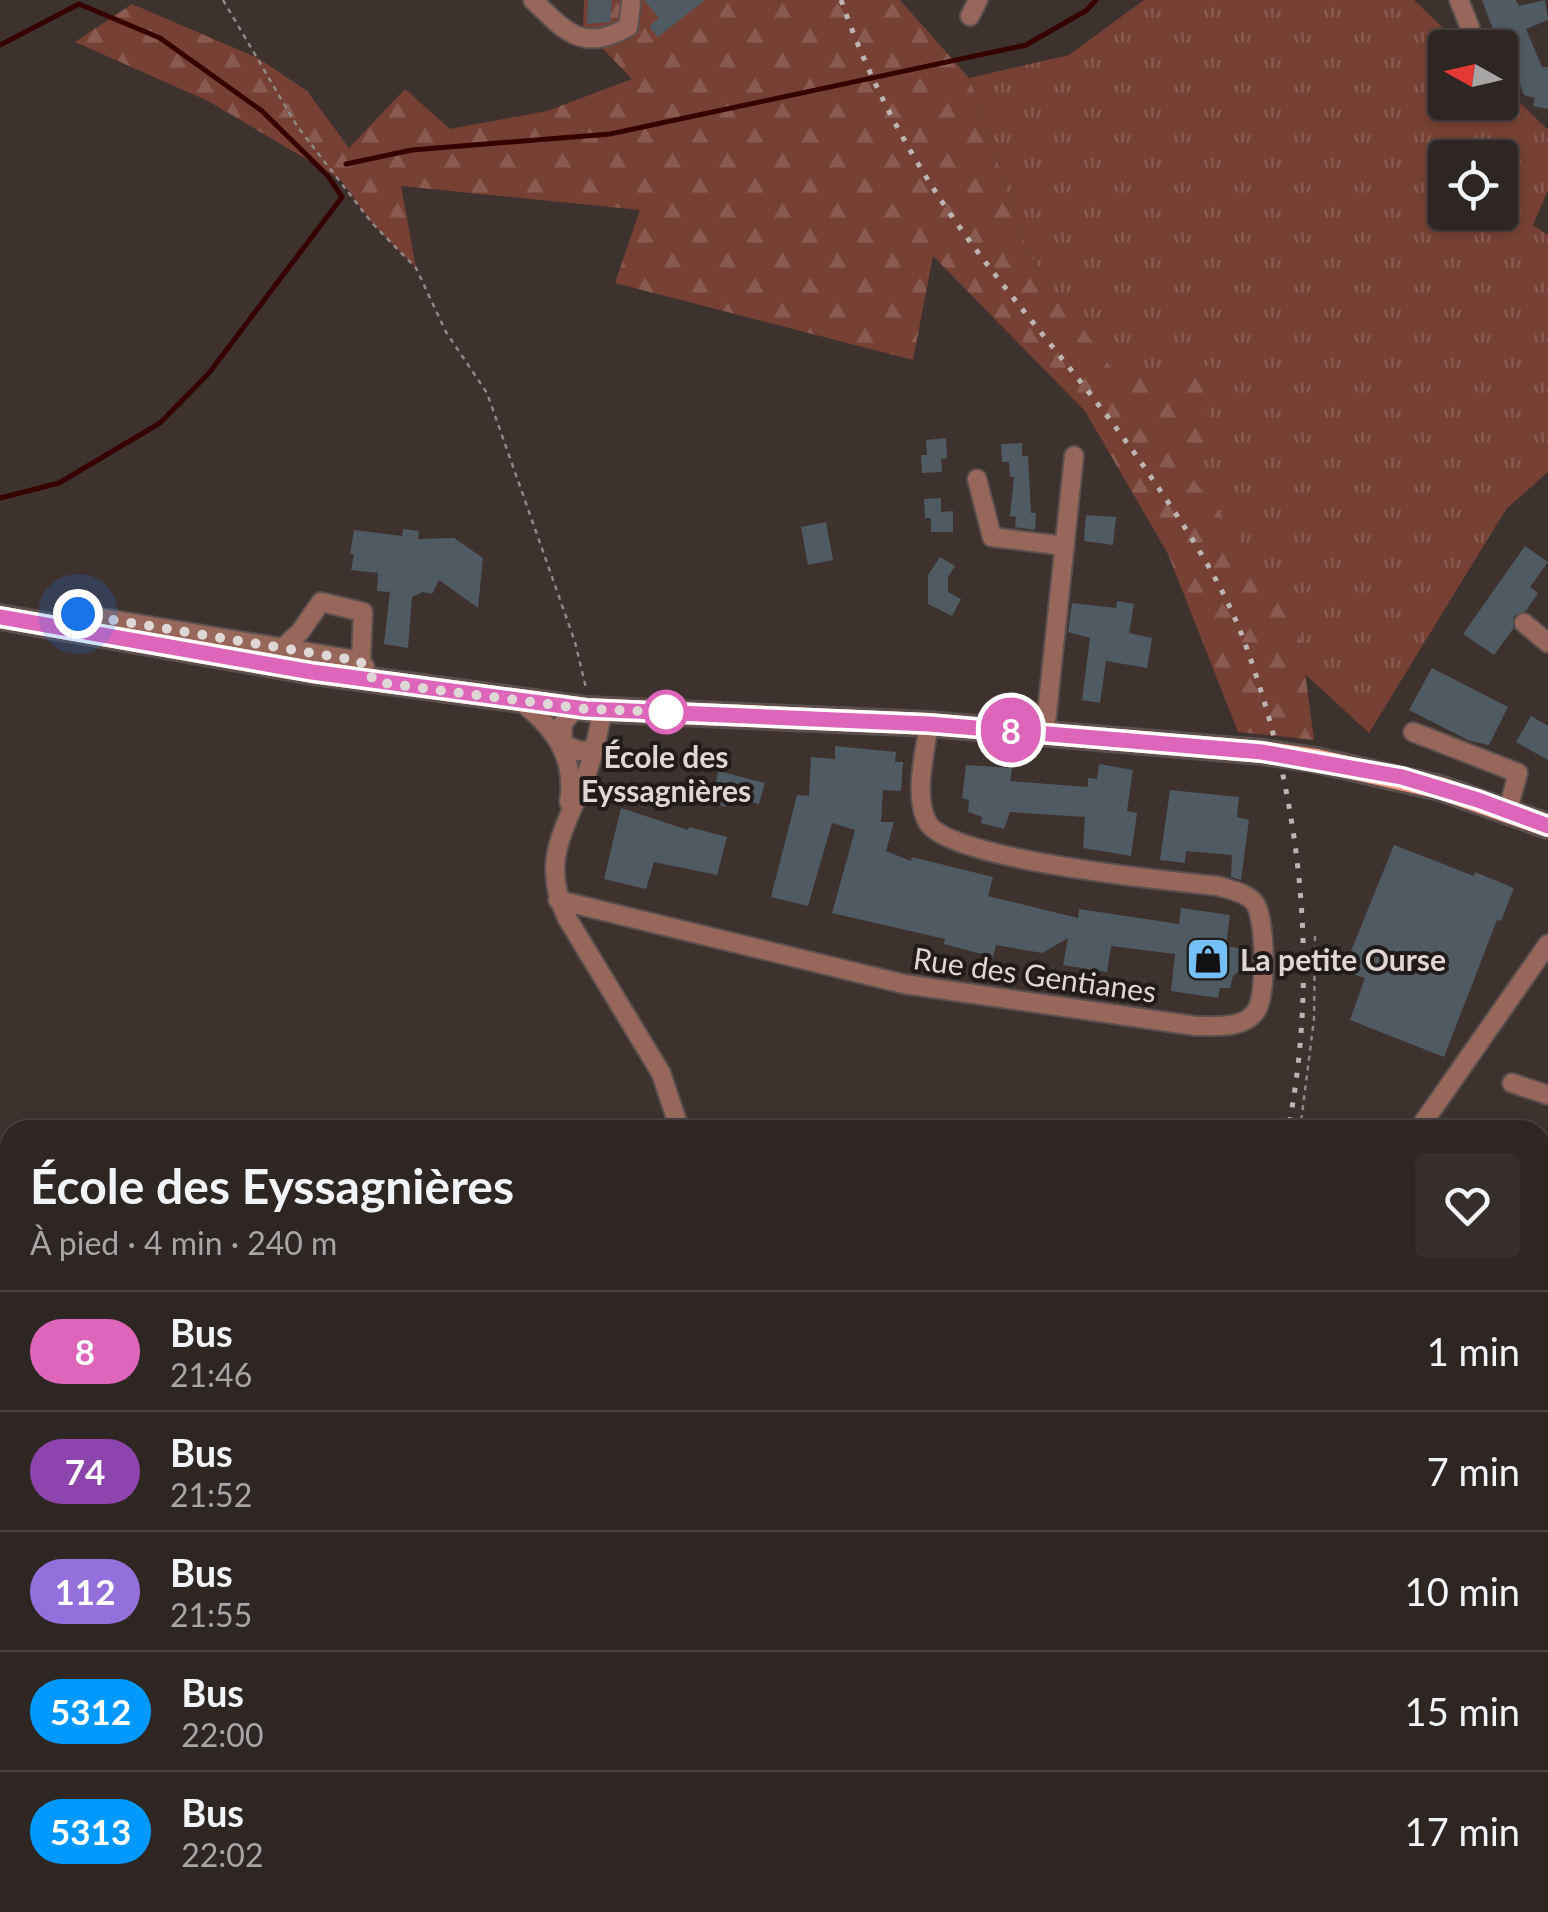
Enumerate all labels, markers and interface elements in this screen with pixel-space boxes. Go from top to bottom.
north arrow [1428,30,1518,120]
map controls [1428,30,1518,230]
button: locate [1428,140,1518,230]
your location [53,589,103,639]
marker: École des Eyssagnières [645,691,687,733]
line badge: 8 [978,698,1044,762]
text: 8 [1001,709,1021,751]
place label: École des Eyssagnières [581,738,751,808]
shop icon: La petite Ourse [1185,936,1231,982]
street label: Rue des Gentianes [911,939,1159,1009]
place label: La petite Ourse [1240,941,1446,977]
button: heart [1415,1153,1520,1258]
text: École des Eyssagnières [30,1157,514,1214]
text: À pied · 4 min · 240 m [30,1223,337,1262]
text: Bus [170,1309,233,1355]
text: 1 min [1427,1328,1520,1374]
text: 8 [75,1330,95,1372]
text: 21:46 [170,1355,252,1394]
text: Bus [170,1429,233,1475]
text: 7 min [1427,1448,1520,1494]
text: 74 [65,1450,105,1492]
text: 21:52 [170,1475,252,1514]
text: Bus [170,1549,233,1595]
text: 10 min [1405,1568,1520,1614]
text: 112 [55,1570,115,1612]
text: 21:55 [170,1595,252,1634]
text: Bus [181,1669,244,1715]
text: 15 min [1405,1688,1520,1734]
text: 5312 [50,1690,131,1732]
text: 22:00 [181,1715,263,1754]
text: Bus [181,1789,244,1835]
text: 17 min [1405,1808,1520,1854]
text: 5313 [50,1810,131,1852]
text: 22:02 [181,1835,263,1874]

